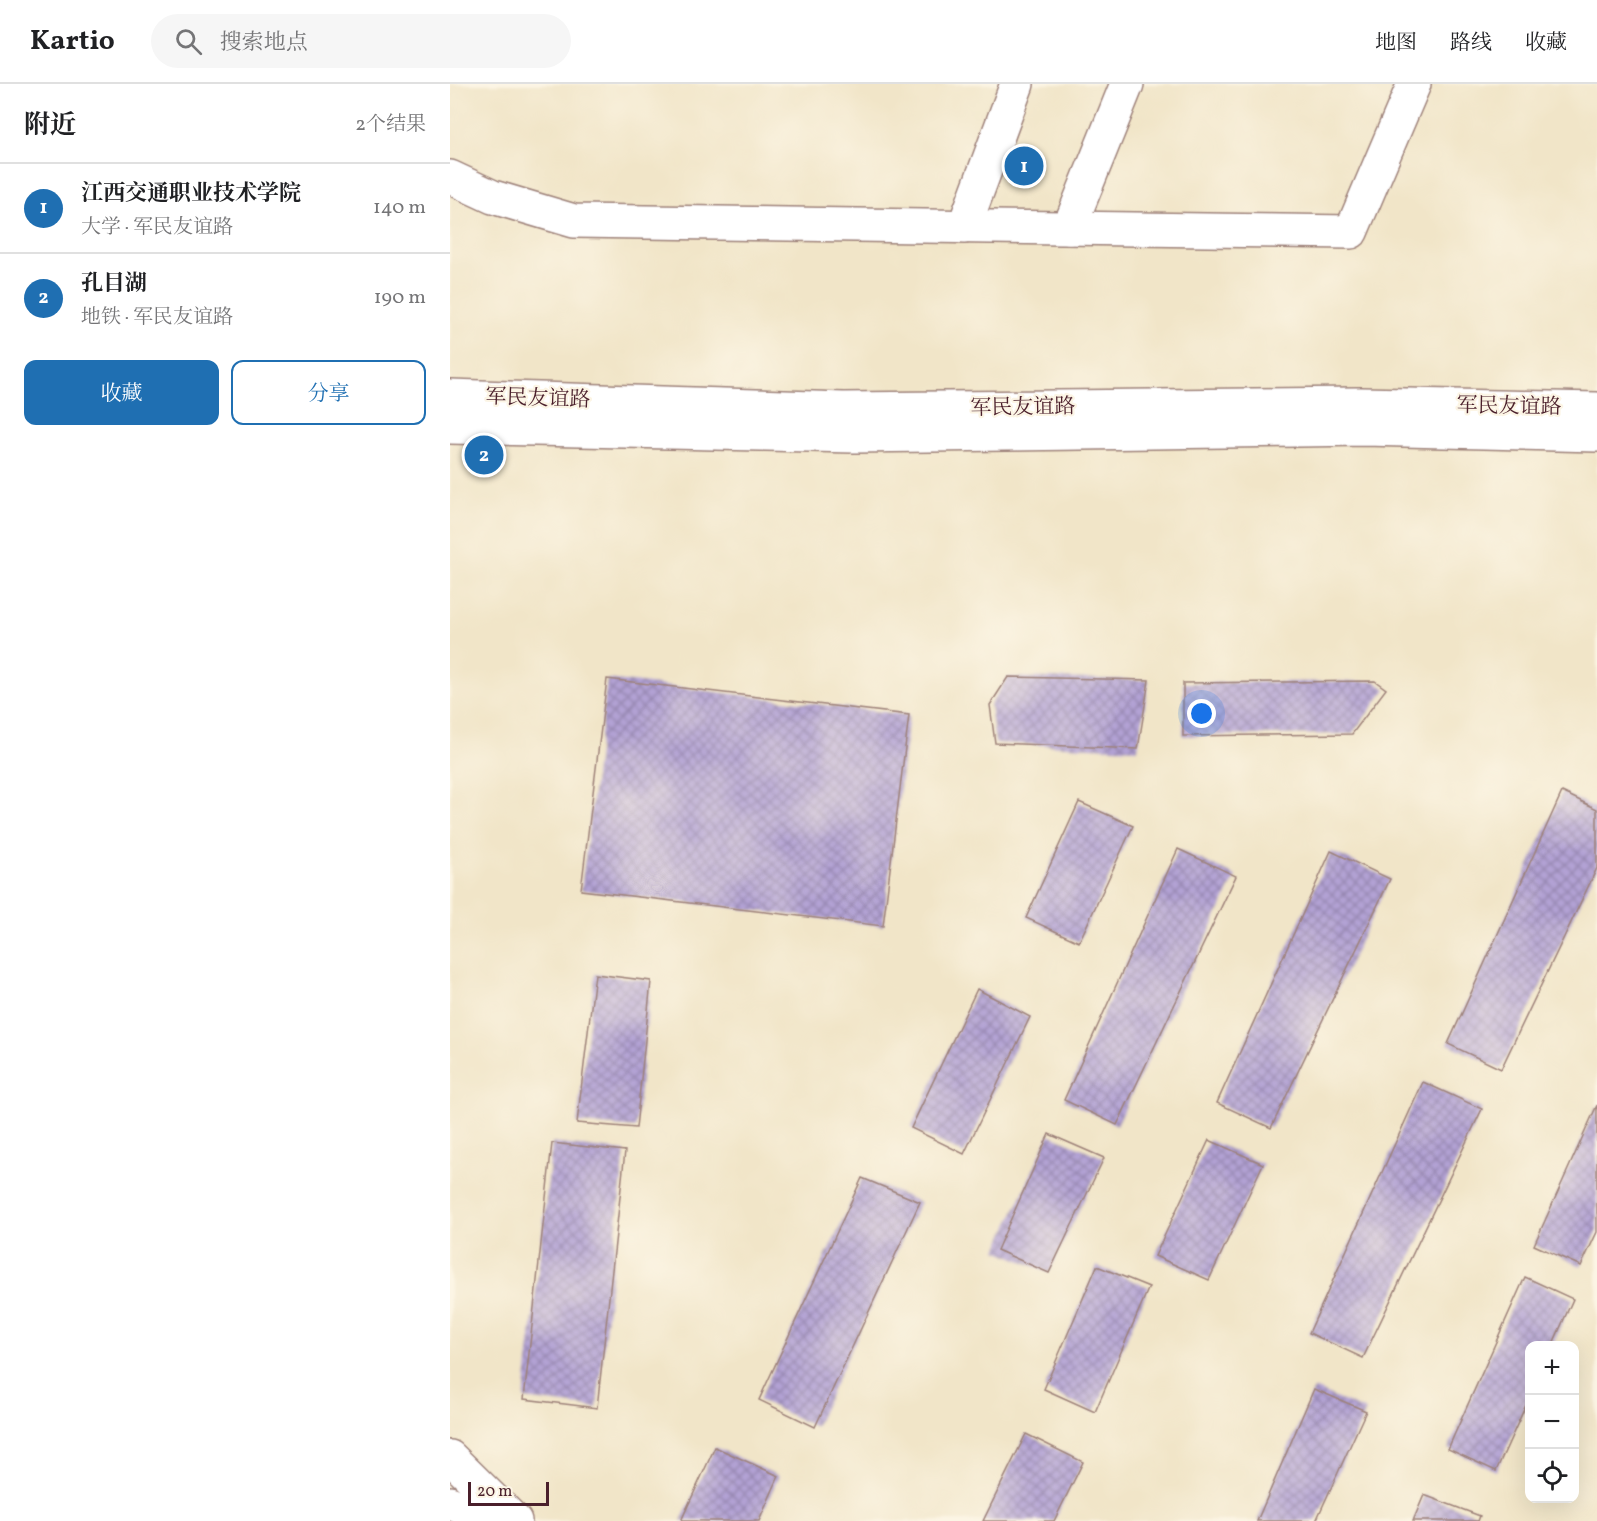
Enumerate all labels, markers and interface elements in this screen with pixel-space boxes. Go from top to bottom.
search box [151,14,571,68]
text: Kartio [30,22,115,61]
icon: search [172,25,205,58]
text: 搜索地点 [220,28,308,59]
text: 地图 [1375,29,1417,58]
text: 路线 [1450,29,1492,58]
text: 收藏 [1525,29,1567,58]
text: 附近 [24,108,76,144]
text: 2个结果 [355,111,426,139]
pin: 1 [1004,144,1044,188]
text: 江西交通职业技术学院 [81,179,301,210]
text: 1 [39,194,48,222]
text: 140 m [373,194,426,222]
text: 大学 · 军民友谊路 [81,214,233,242]
text: 孔目湖 [81,269,147,300]
text: 2 [38,284,49,312]
text: 190 m [374,284,426,312]
text: 地铁 · 军民友谊路 [81,304,233,332]
button: 收藏 [24,360,219,425]
button: 分享 [231,360,426,425]
street label: 军民友谊路 [485,383,591,415]
street label: 军民友谊路 [1456,392,1562,422]
street label: 军民友谊路 [970,393,1076,423]
pin: 2 [465,432,504,478]
your location [1187,699,1216,728]
map controls [1525,1341,1579,1503]
button: + [1525,1341,1579,1395]
button: − [1525,1395,1579,1449]
button: locate [1525,1449,1579,1503]
scale bar [468,1479,549,1506]
text: 20 m [477,1481,512,1503]

